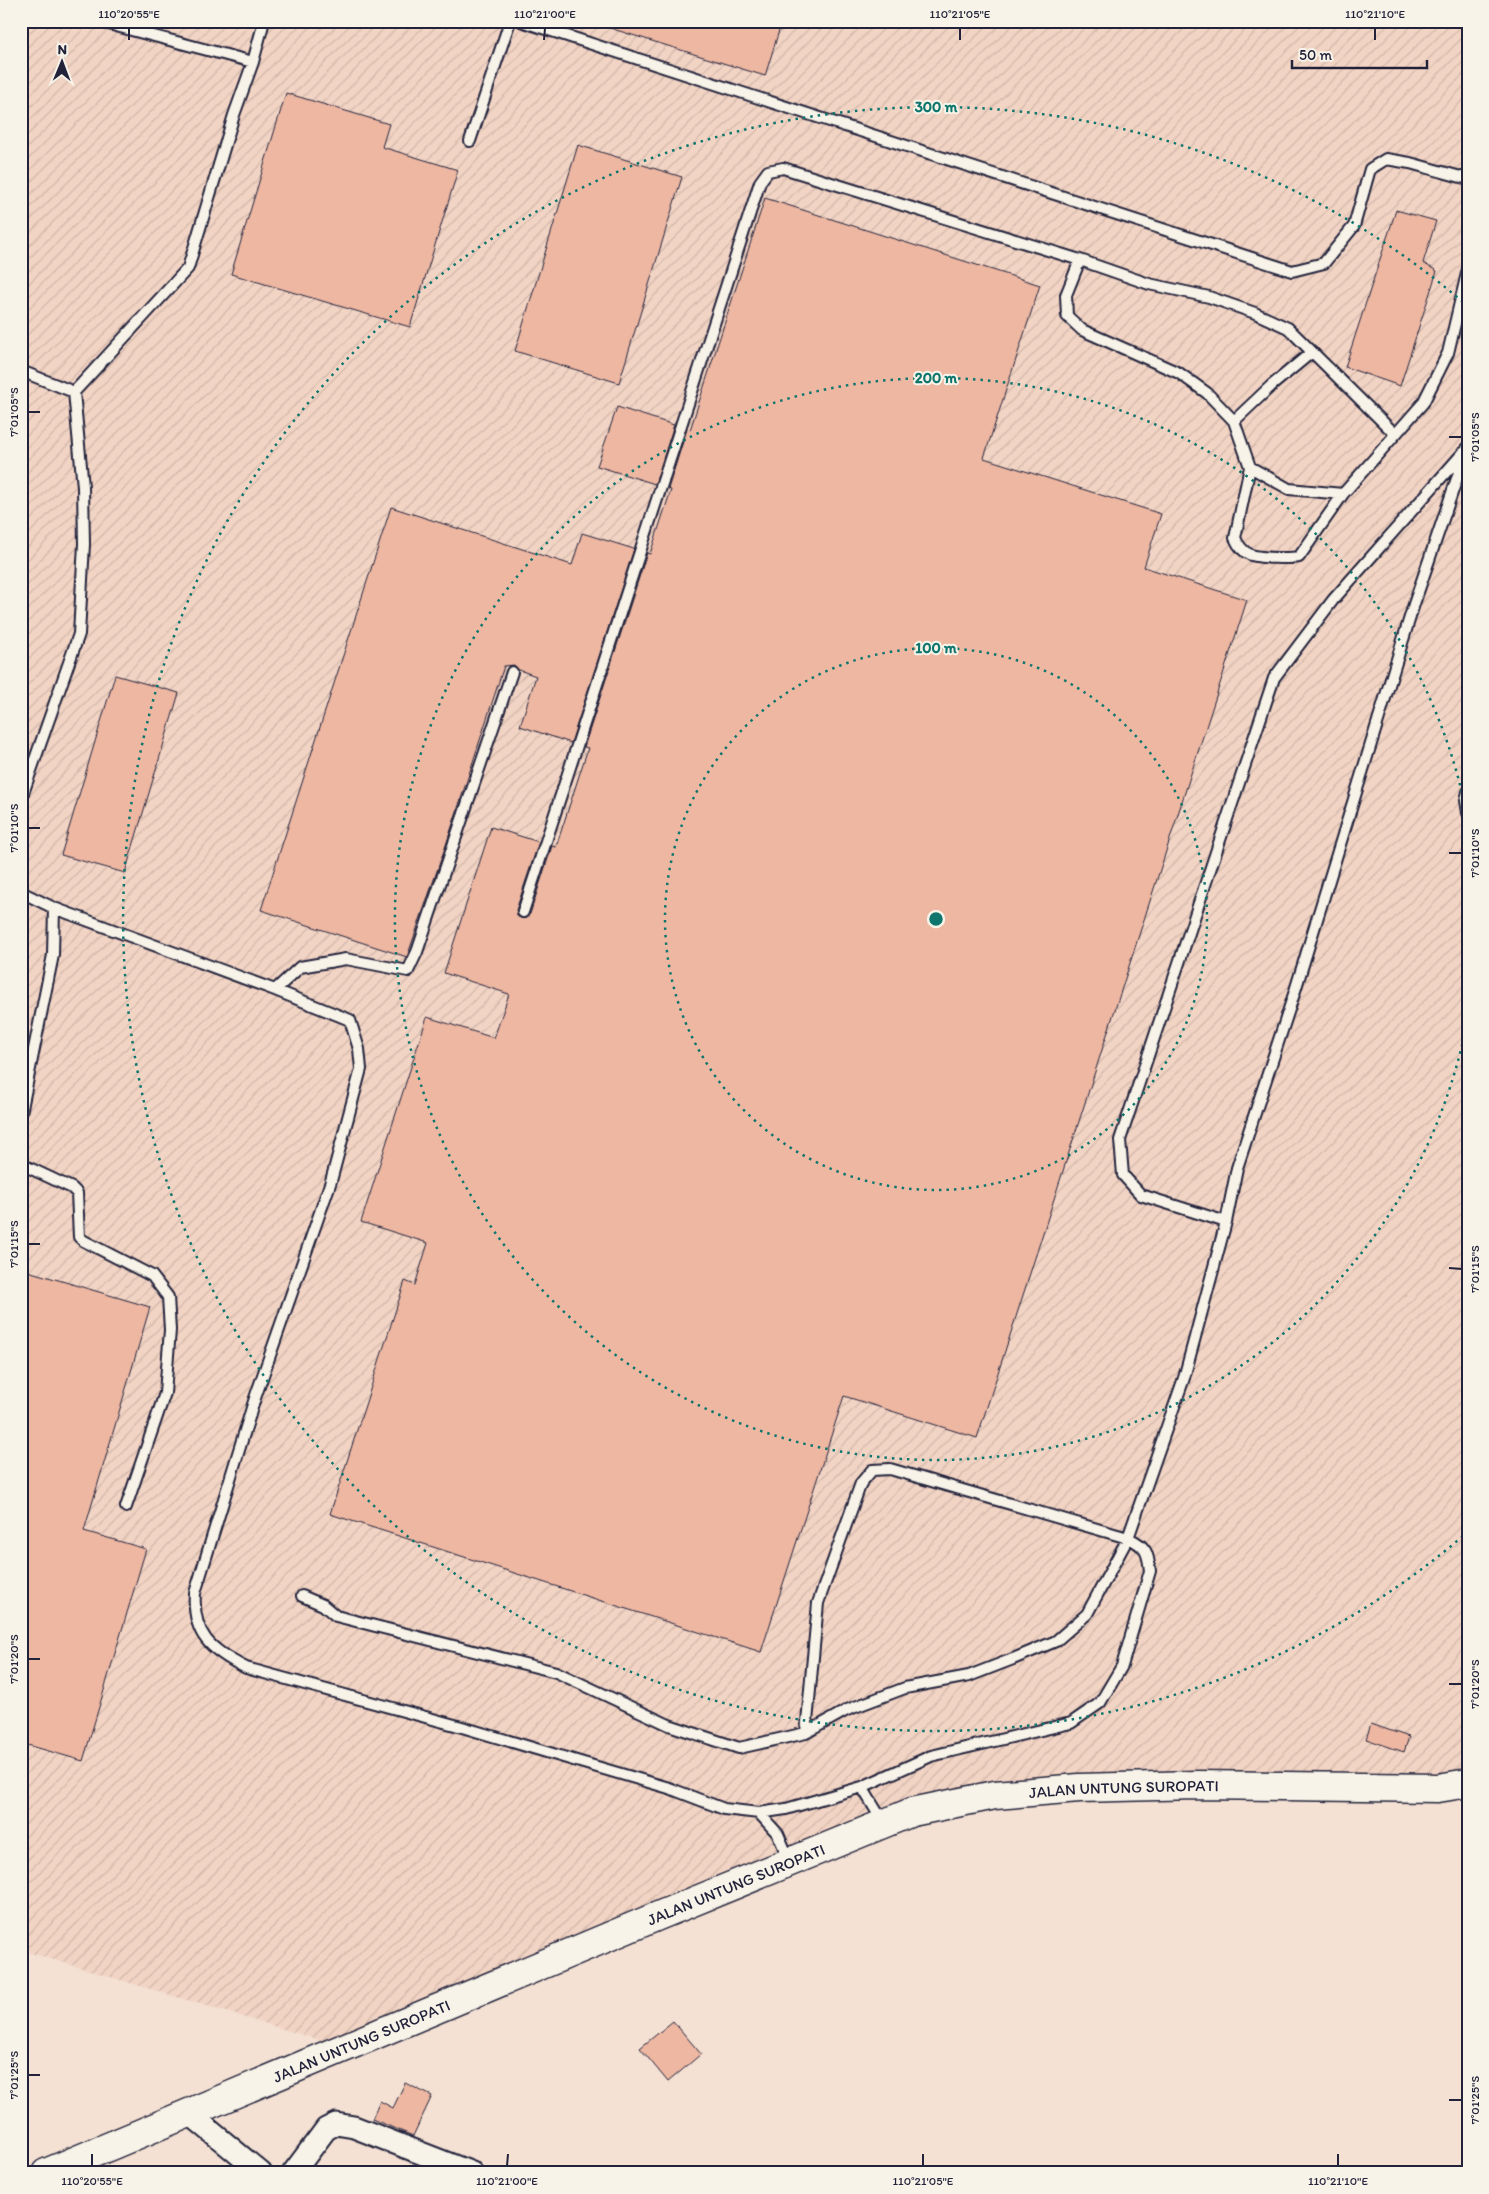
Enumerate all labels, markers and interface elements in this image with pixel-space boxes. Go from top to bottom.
text: 110°20'55"E [98,7,160,21]
text: 110°21'00"E [514,7,576,21]
text: 110°21'05"E [930,7,991,21]
text: 110°21'10"E [1345,7,1405,21]
north arrow [38,38,88,88]
scale bar [1292,38,1426,70]
text: N [57,41,67,58]
text: 50 m [1299,46,1332,64]
text: 300 m [915,98,958,116]
text: 200 m [915,369,958,387]
text: 7°01'05"S [7,387,21,437]
text: 7°01'05"S [1468,412,1482,462]
text: 100 m [915,639,957,657]
text: 7°01'10"S [7,803,21,852]
text: 7°01'10"S [1468,828,1482,877]
centre of rings [927,910,945,928]
text: 7°01'15"S [7,1220,21,1268]
text: 7°01'15"S [1468,1245,1482,1293]
text: 7°01'20"S [7,1634,21,1684]
text: 7°01'20"S [1468,1659,1482,1709]
street label: JALAN UNTUNG SUROPATI [1028,1775,1219,1802]
street label: JALAN UNTUNG SUROPATI [644,1839,828,1929]
street label: JALAN UNTUNG SUROPATI [270,1995,453,2086]
text: 7°01'25"S [7,2051,21,2099]
text: 7°01'25"S [1468,2076,1482,2124]
text: 110°20'55"E [61,2174,123,2188]
text: 110°21'00"E [476,2174,538,2188]
text: 110°21'05"E [893,2174,954,2188]
text: 110°21'10"E [1308,2174,1368,2188]

